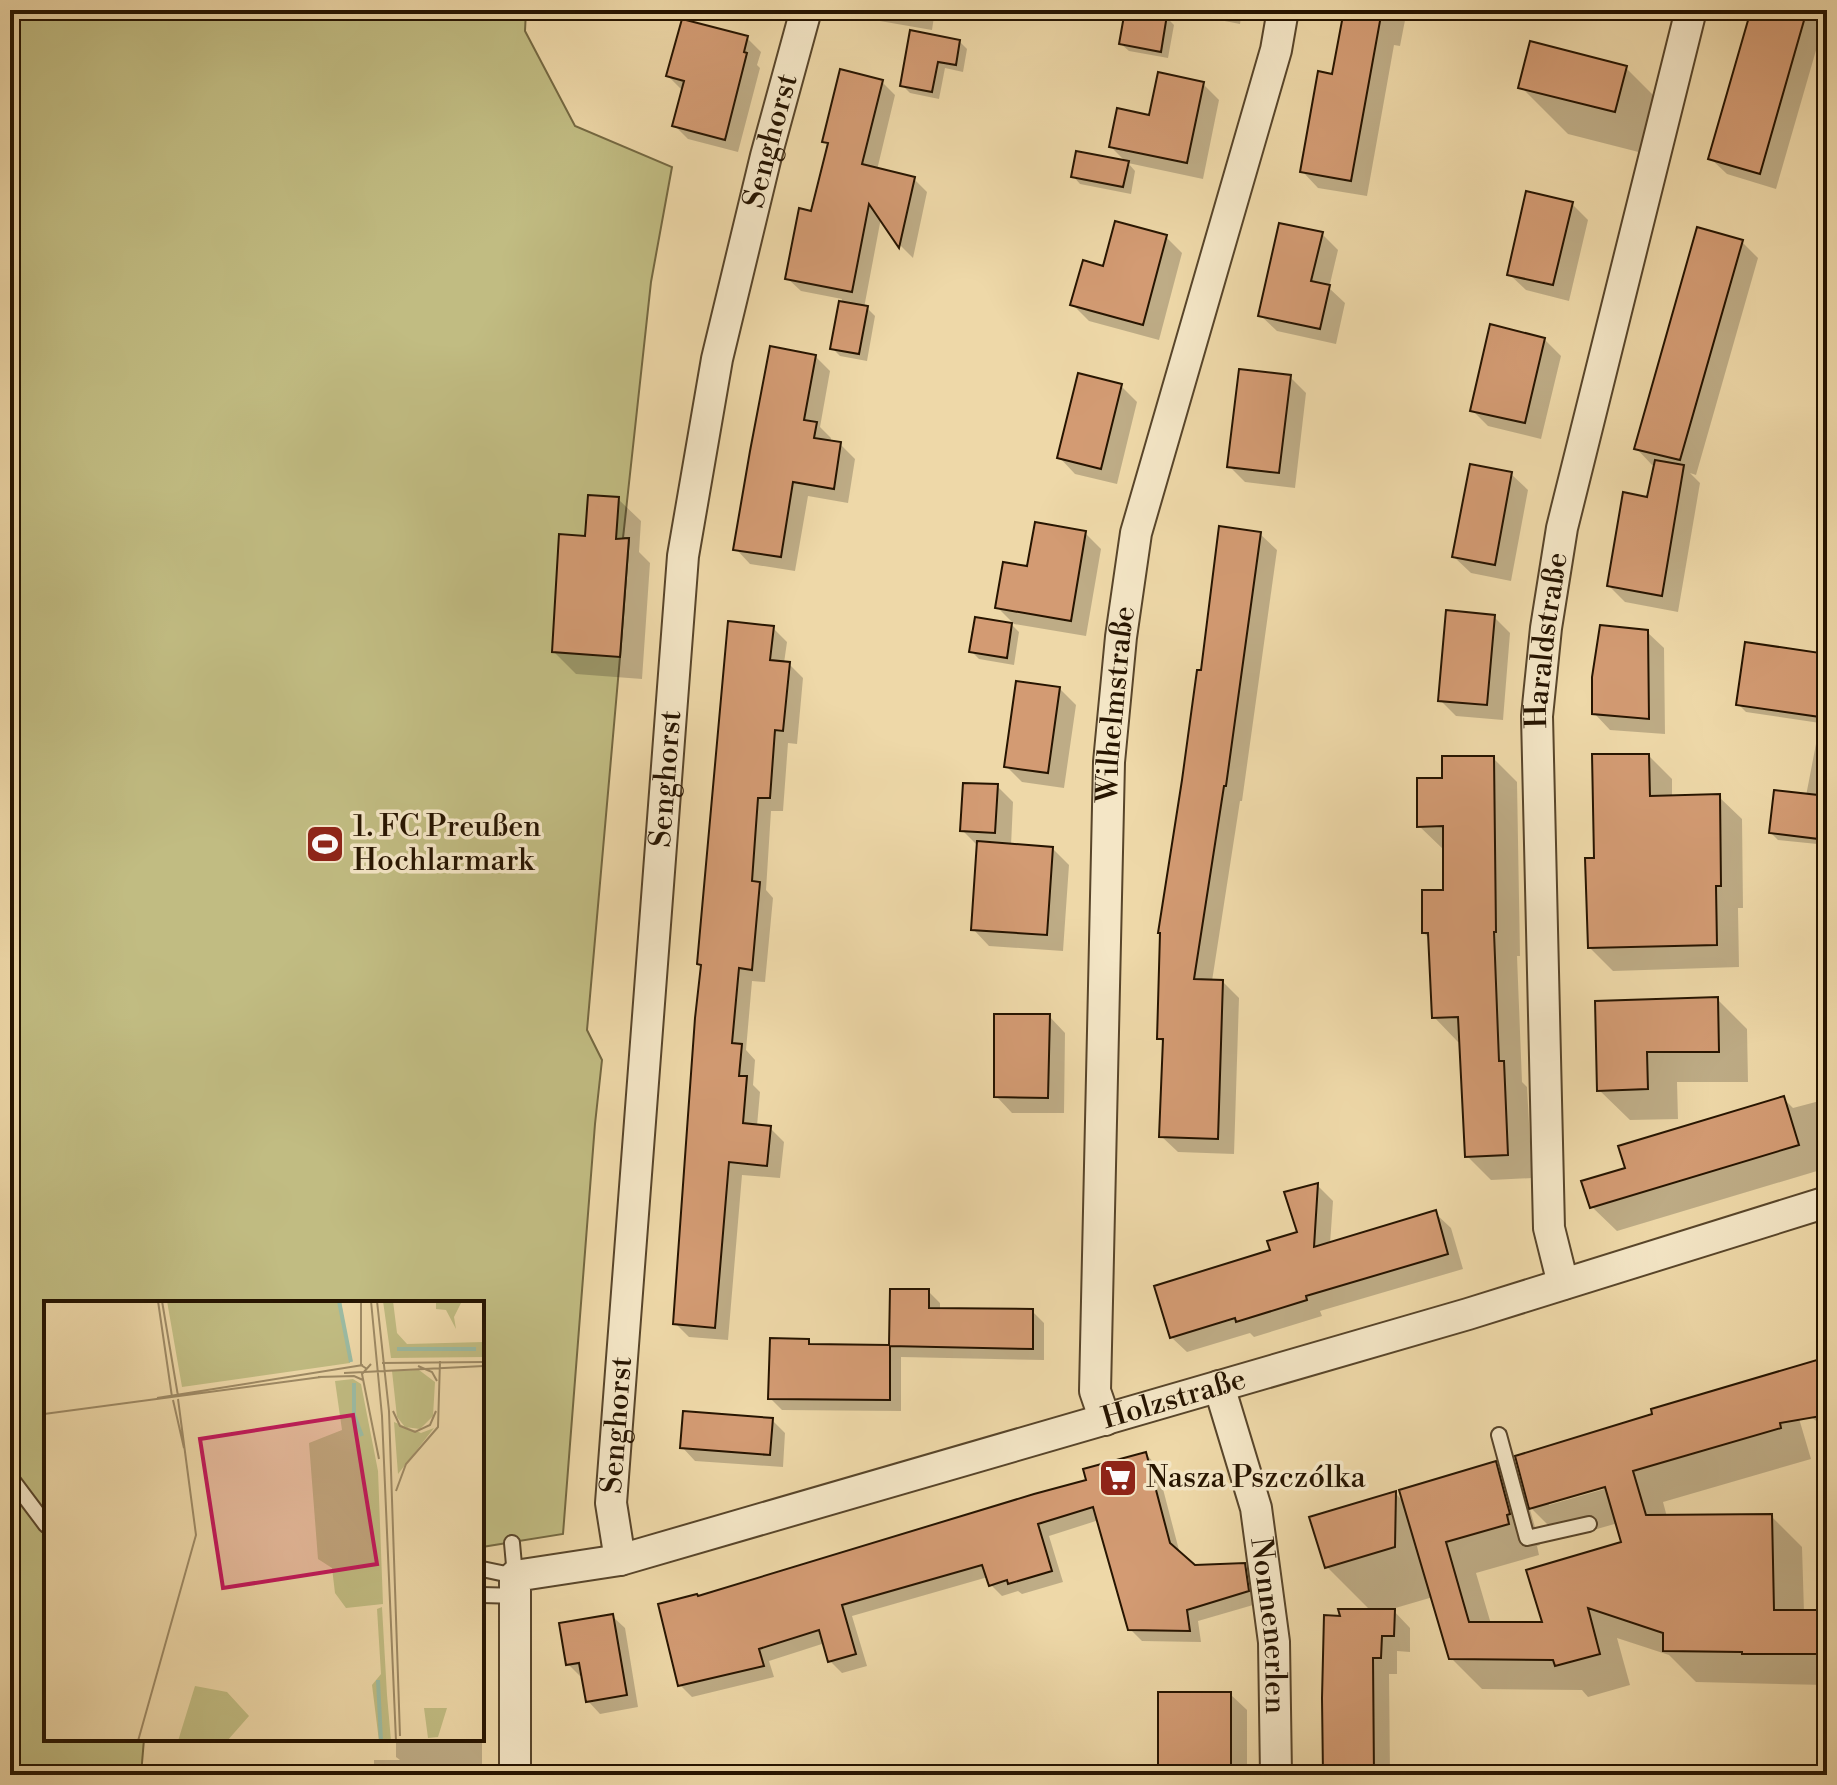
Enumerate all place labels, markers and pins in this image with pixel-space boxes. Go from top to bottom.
place label: 1. FC Preußen Hochlarmark [353,808,541,880]
sports icon: 1. FC Preußen Hochlarmark [304,823,346,865]
supermarket icon: Nasza Pszczólka [1097,1457,1139,1499]
place label: Nasza Pszczólka [1146,1459,1367,1497]

